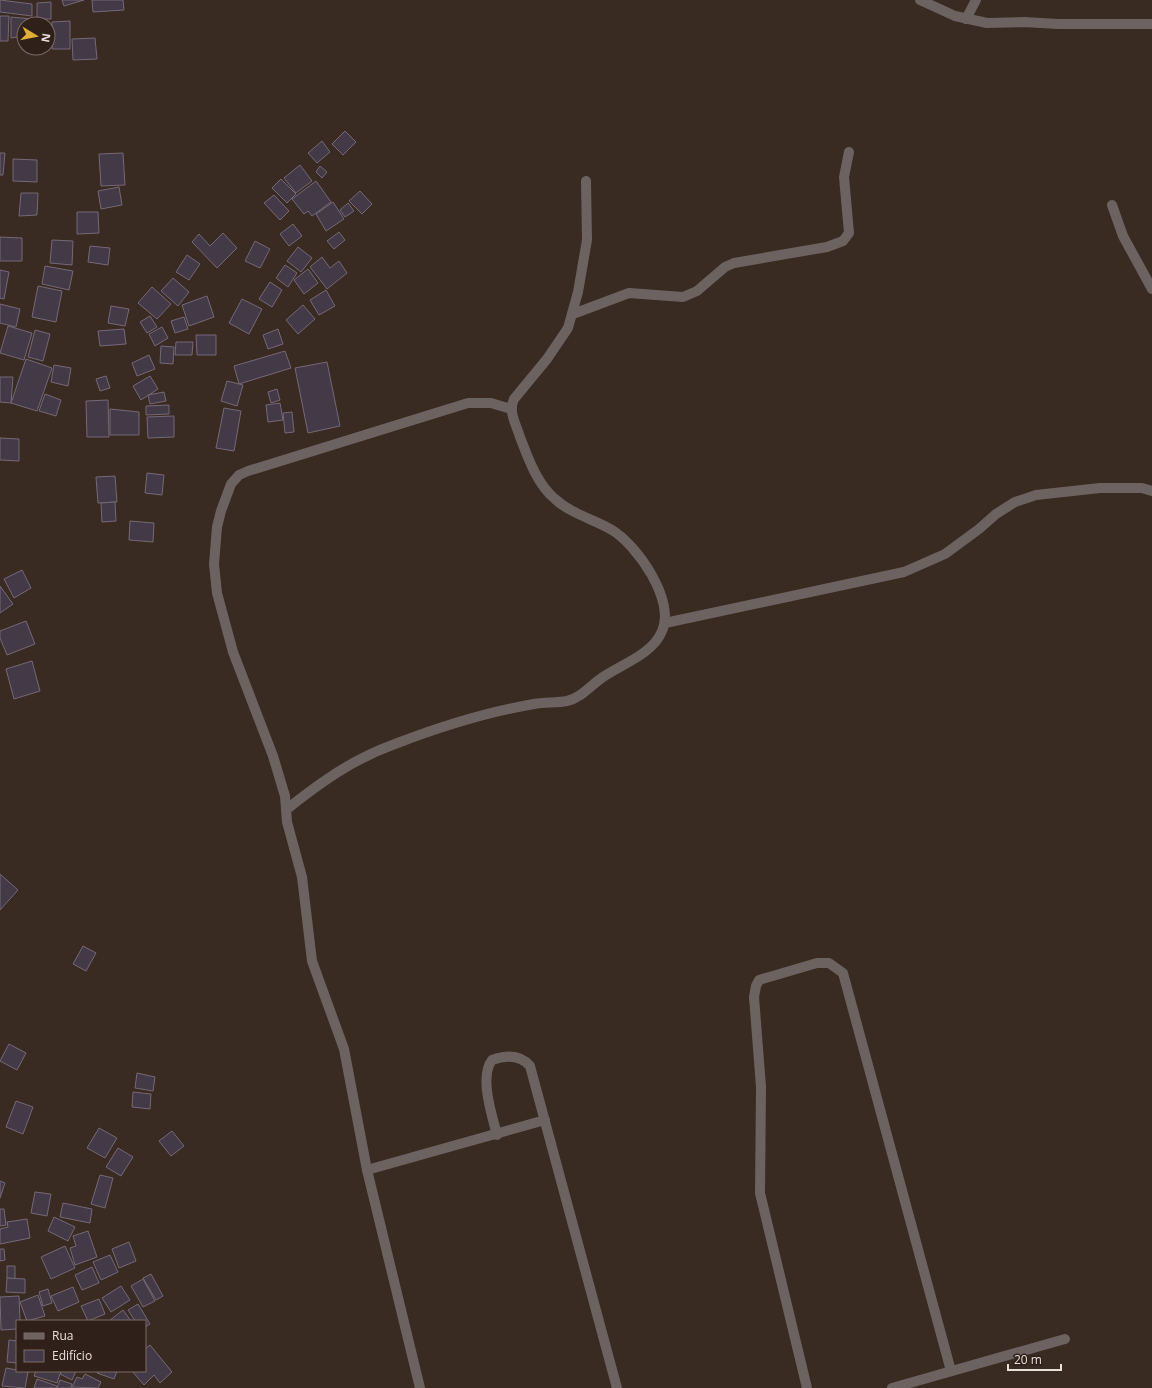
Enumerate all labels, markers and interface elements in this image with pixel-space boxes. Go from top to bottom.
north arrow [16,16,56,56]
text: N [38,32,55,44]
legend [16,1320,146,1372]
text: Rua [52,1327,73,1344]
scale bar [1008,1346,1061,1372]
text: Edifício [52,1347,92,1364]
text: 20 m [1014,1351,1042,1368]

